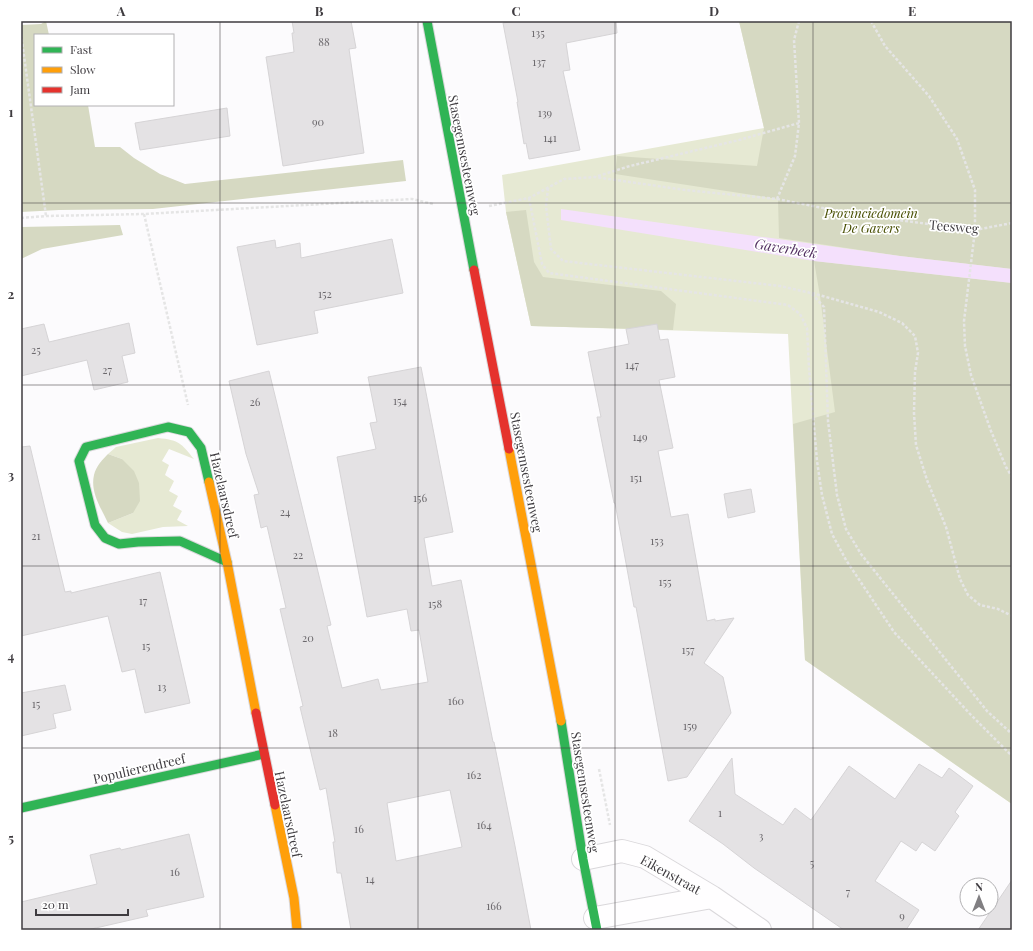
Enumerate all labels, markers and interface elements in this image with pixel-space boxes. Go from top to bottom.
text: A [116,2,126,19]
text: B [315,2,324,19]
text: C [511,2,521,19]
text: D [709,2,719,19]
text: E [908,2,916,19]
house number: 135 [531,25,545,40]
legend [34,34,174,106]
house number: 88 [318,34,330,49]
text: Fast [70,41,93,57]
house number: 137 [532,54,546,69]
text: Slow [70,61,96,77]
text: Jam [69,81,91,97]
street label: Stasegemsesteenweg [445,93,485,217]
text: 1 [9,103,14,120]
house number: 139 [538,105,553,120]
house number: 90 [312,114,324,129]
house number: 141 [543,130,557,145]
park label: Provinciedomein De Gavers [823,204,918,236]
street label: Teesweg [928,215,980,237]
water label: Gaverbeek [753,234,819,262]
text: 2 [8,285,15,302]
house number: 152 [318,286,332,301]
house number: 25 [31,342,41,357]
house number: 147 [625,357,639,372]
house number: 27 [102,362,112,377]
house number: 154 [393,393,408,408]
house number: 26 [250,394,261,409]
street label: Stasegemsesteenweg [507,410,547,534]
house number: 149 [632,429,648,444]
street label: Hazelaarsdreef [207,450,244,541]
text: 3 [8,466,14,483]
house number: 151 [630,470,642,485]
house number: 156 [413,490,427,505]
house number: 24 [280,504,291,519]
house number: 21 [31,528,41,543]
house number: 153 [650,533,664,548]
house number: 22 [293,547,303,562]
house number: 155 [658,574,672,589]
house number: 17 [139,593,148,608]
house number: 158 [428,596,442,611]
house number: 20 [302,630,314,645]
house number: 15 [142,638,151,653]
house number: 157 [682,642,695,657]
text: 4 [8,647,15,664]
house number: 13 [158,679,166,694]
house number: 160 [448,693,465,708]
house number: 15 [32,696,41,711]
house number: 159 [683,718,697,733]
house number: 18 [328,725,338,740]
street label: Stasegemsesteenweg [568,730,604,854]
street label: Populierendreef [91,749,188,787]
house number: 162 [466,767,482,782]
street label: Hazelaarsdreef [272,769,307,860]
house number: 1 [718,805,722,820]
house number: 164 [476,817,492,832]
house number: 16 [354,821,364,836]
house number: 3 [759,828,764,843]
text: 5 [8,829,14,846]
street label: Eikenstraat [638,850,705,898]
house number: 5 [810,855,815,870]
house number: 16 [170,864,180,879]
house number: 14 [365,871,375,886]
north arrow [959,877,999,917]
text: N [975,879,983,894]
house number: 7 [846,884,851,899]
scale bar [36,891,128,917]
text: 20 m [42,896,69,912]
house number: 166 [486,898,502,913]
house number: 9 [899,908,905,923]

